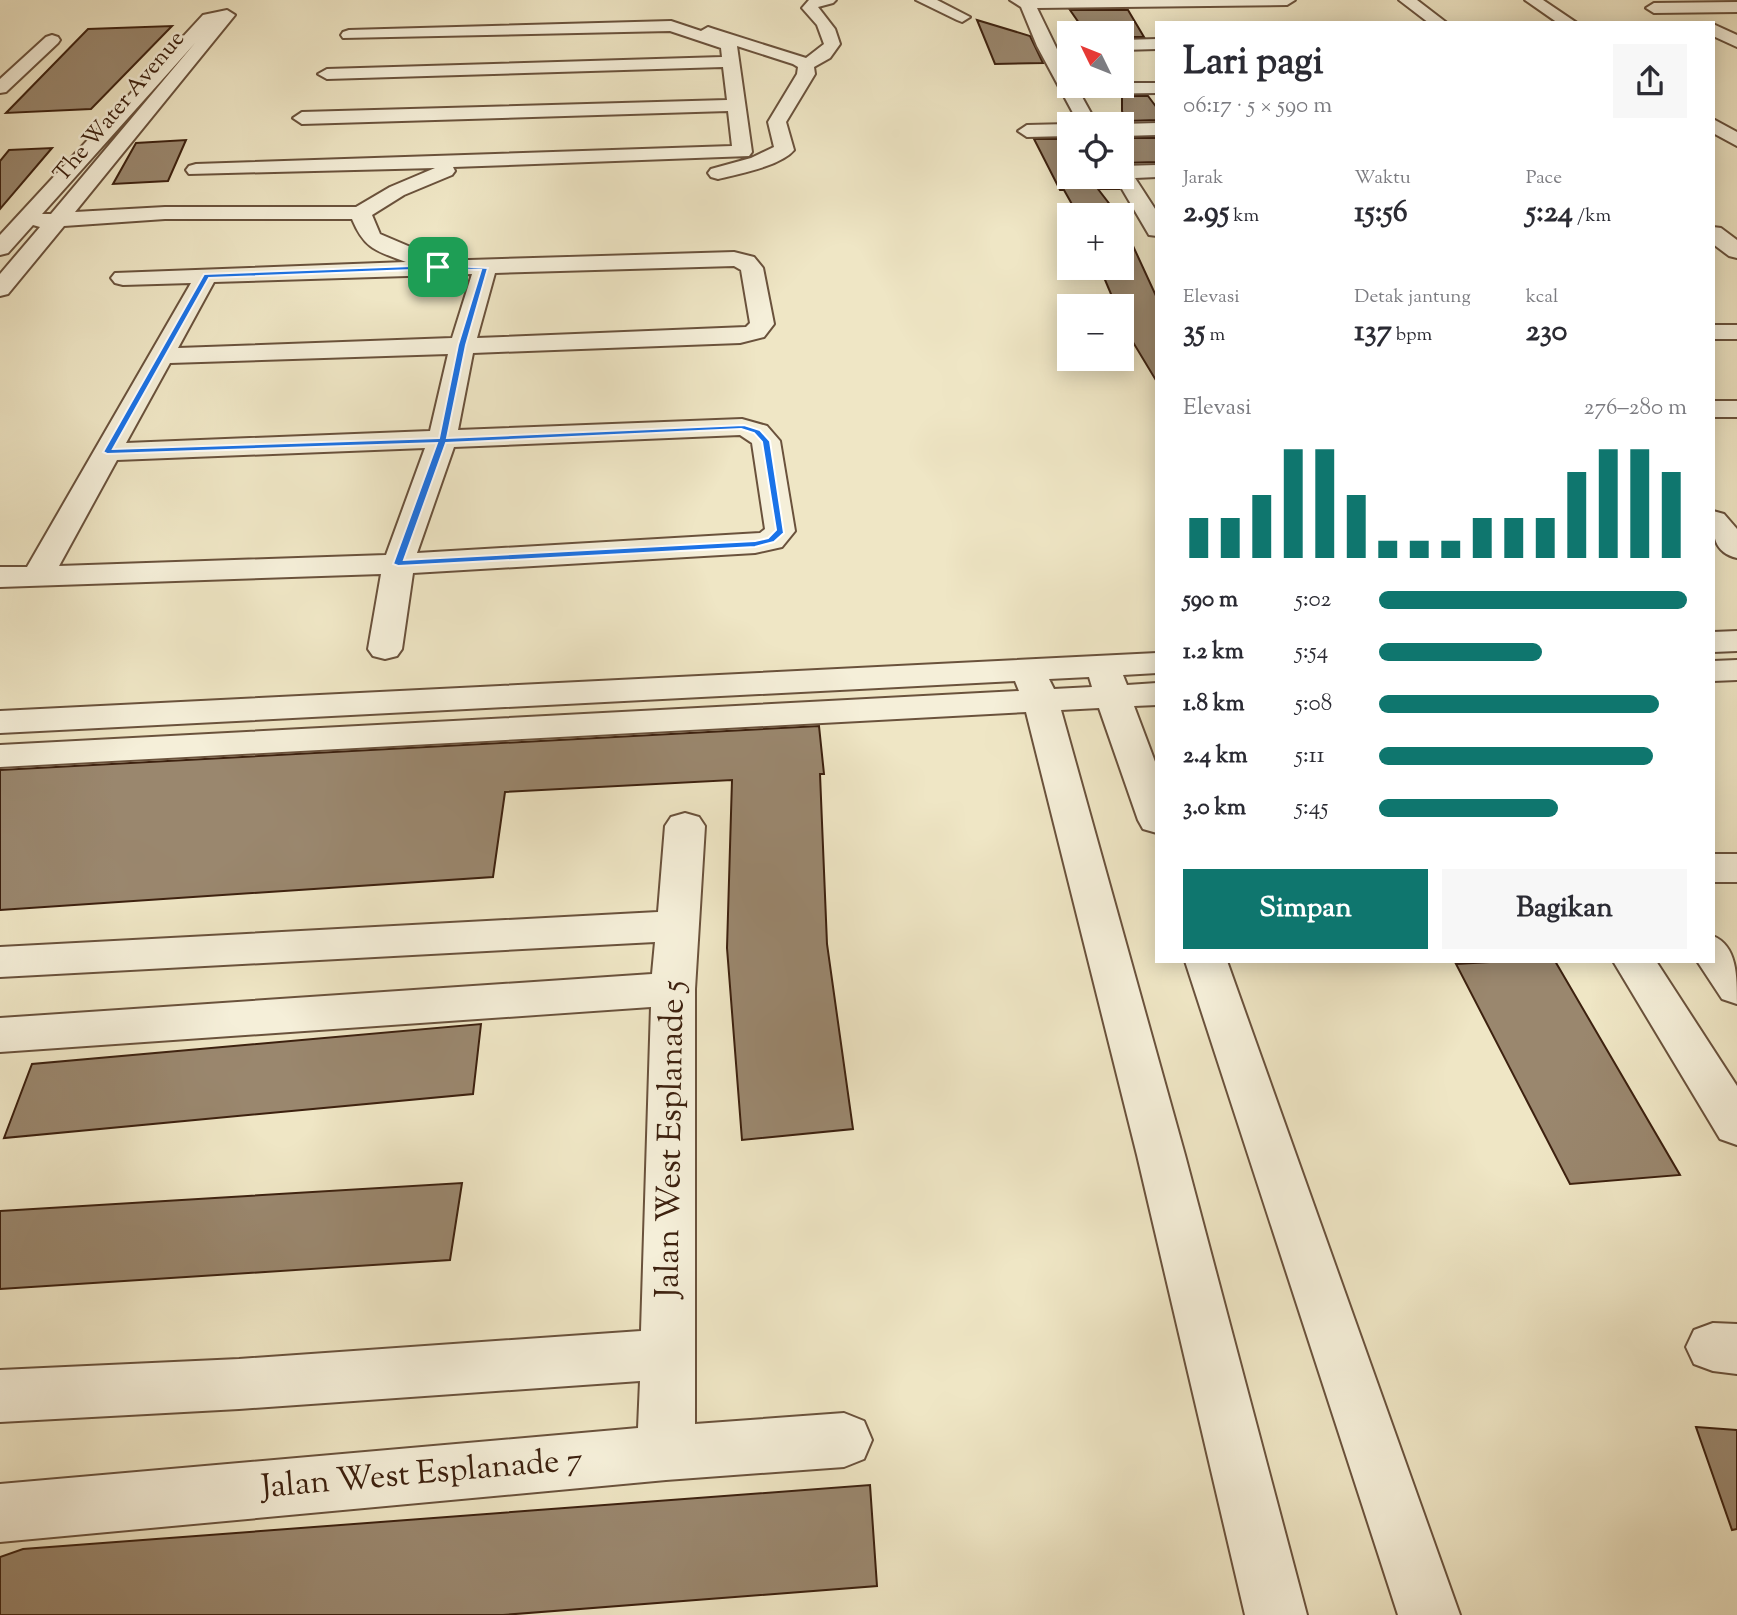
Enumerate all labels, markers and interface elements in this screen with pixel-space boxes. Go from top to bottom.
north arrow [1057,21,1134,98]
map controls [1057,21,1134,371]
street label: The Water Avenue [47,24,193,190]
text: Lari pagi [1183,37,1323,91]
button: share [1613,44,1687,118]
text: 06:17 · 5 × 590 m [1183,90,1332,123]
button: locate [1057,112,1134,189]
text: Jarak [1183,165,1223,192]
text: Waktu [1354,165,1411,192]
text: Pace [1526,165,1562,192]
text: 2.95 [1183,192,1229,235]
text: 15:56 [1354,192,1408,235]
text: 5:24 [1526,192,1573,235]
button: + [1057,203,1134,280]
text: km [1229,203,1259,230]
text: /km [1573,203,1611,230]
pin [408,237,468,297]
icon: arrive [419,248,457,286]
text: Elevasi [1183,284,1240,311]
text: Detak jantung [1354,284,1471,311]
text: kcal [1526,284,1558,311]
button: − [1057,294,1134,371]
text: 35 [1183,311,1205,354]
text: 137 [1354,311,1392,354]
text: 230 [1526,311,1567,354]
text: m [1205,322,1225,349]
text: bpm [1392,322,1432,349]
text: Elevasi [1183,392,1252,425]
text: 276–280 m [1584,392,1687,425]
text: 590 m [1183,584,1238,617]
text: 5:02 [1295,584,1331,617]
text: 1.2 km [1183,636,1244,669]
text: 5:54 [1295,636,1328,669]
text: 1.8 km [1183,688,1245,721]
text: 5:08 [1295,688,1332,721]
text: 2.4 km [1183,740,1248,773]
text: 5:11 [1295,740,1325,773]
text: 3.0 km [1183,792,1246,825]
text: 5:45 [1295,792,1328,825]
button: Simpan [1183,869,1428,949]
button: Bagikan [1442,869,1687,949]
street label: Jalan West Esplanade 5 [645,980,699,1300]
street label: Jalan West Esplanade 7 [257,1437,585,1513]

